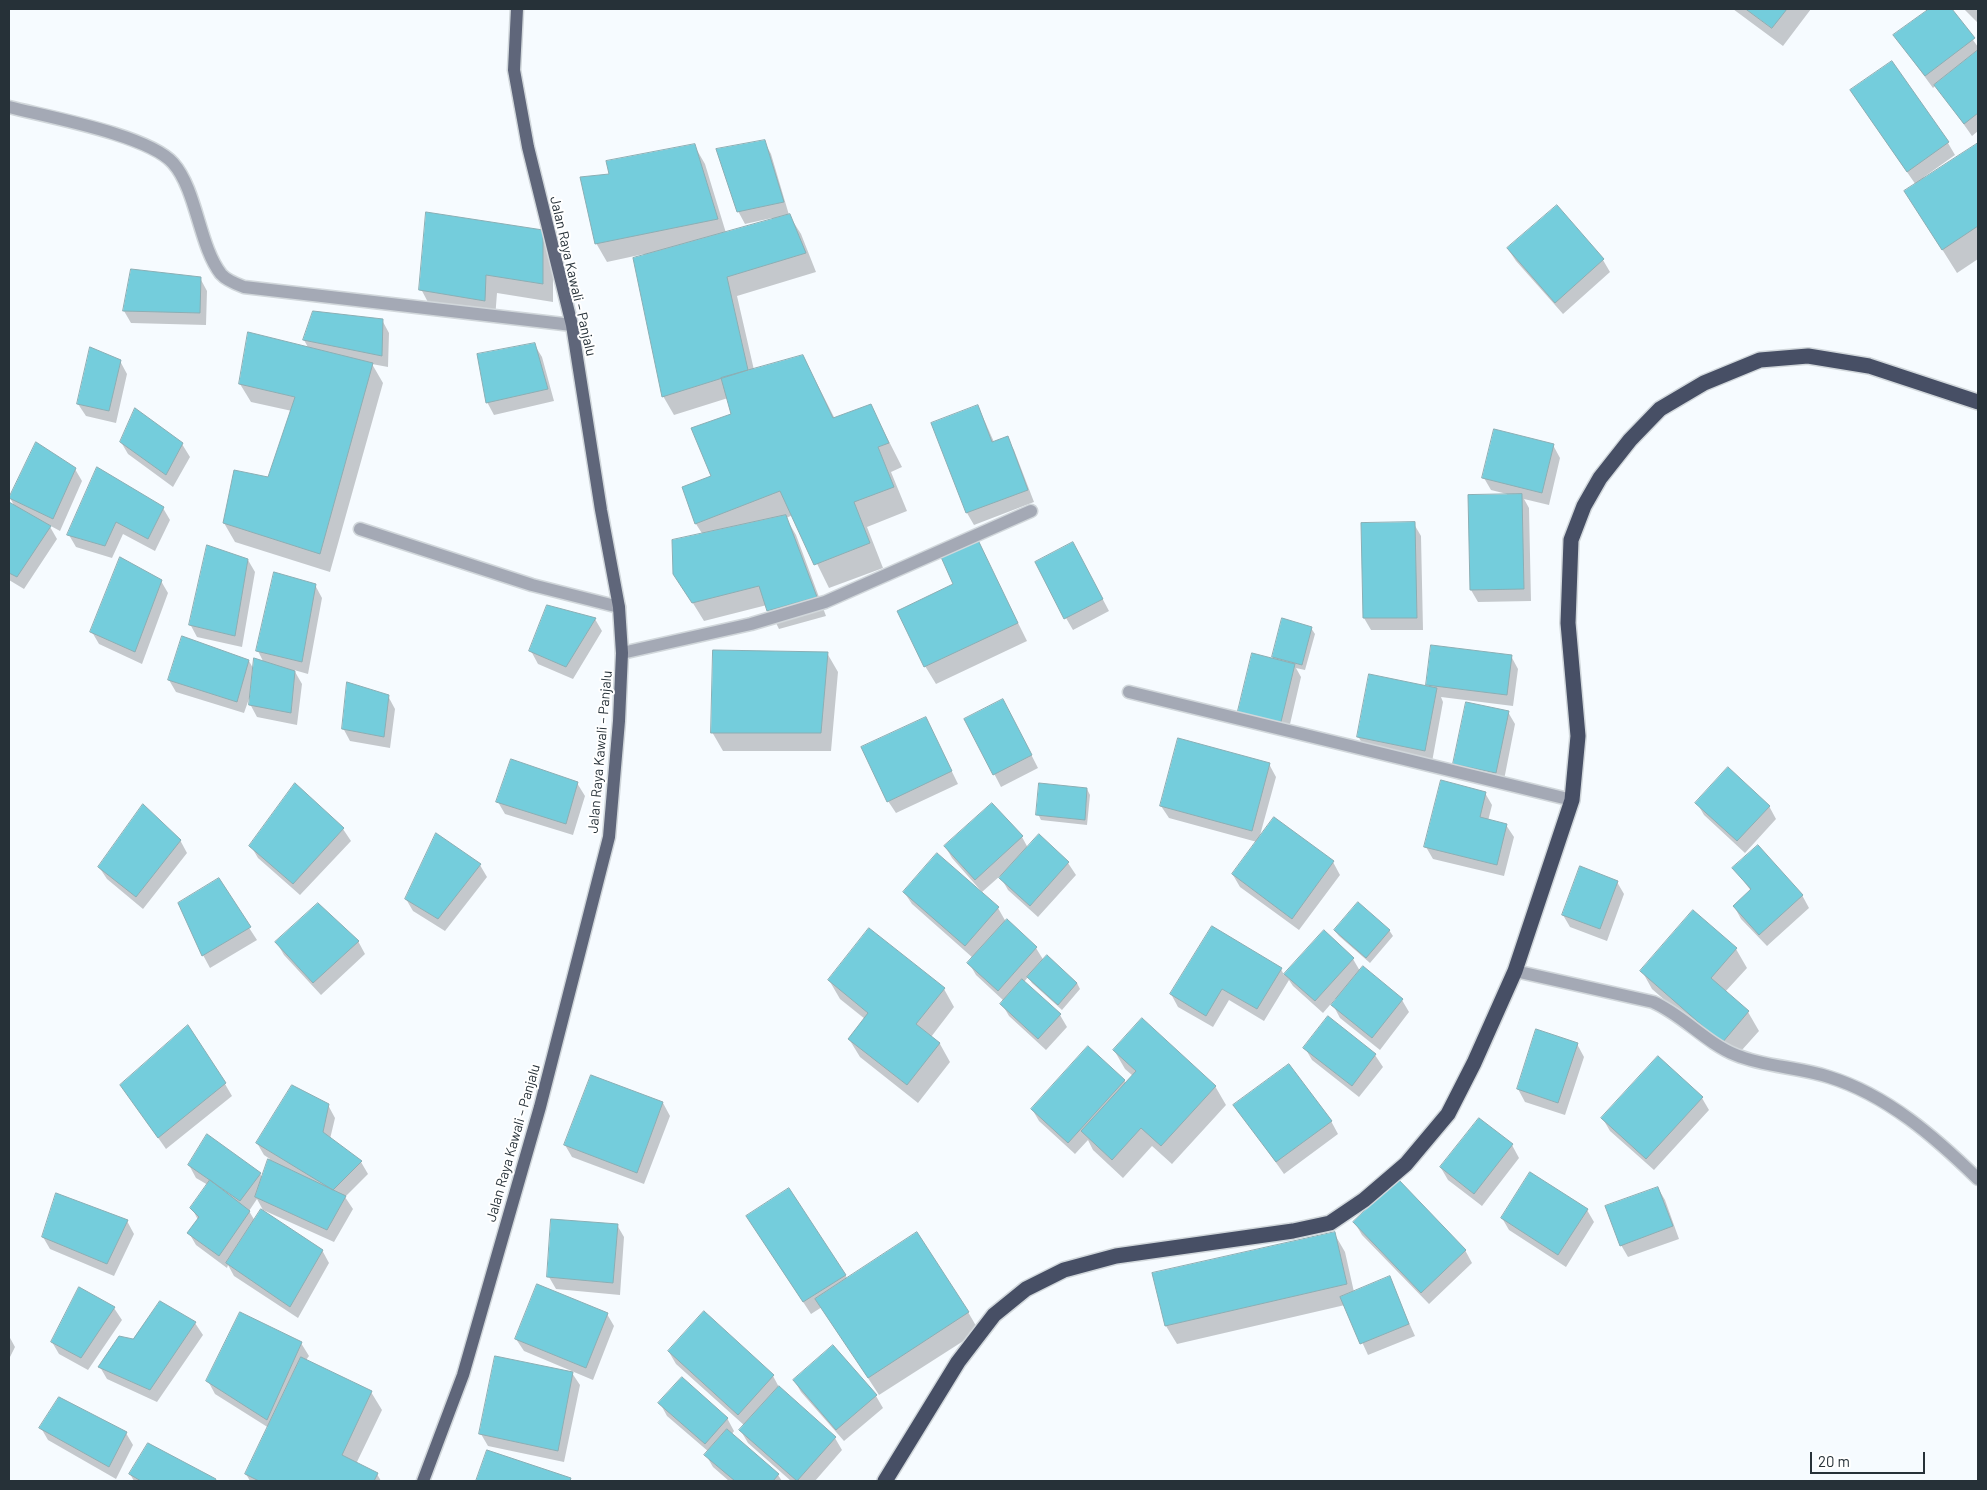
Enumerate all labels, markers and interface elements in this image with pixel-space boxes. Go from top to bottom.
street label: Jalan Raya Kawali – Panjalu [546,194,600,358]
street label: Jalan Raya Kawali – Panjalu [585,670,615,834]
street label: Jalan Raya Kawali – Panjalu [482,1062,544,1224]
scale bar [1812,1442,1927,1474]
text: 20 m [1818,1452,1850,1470]

